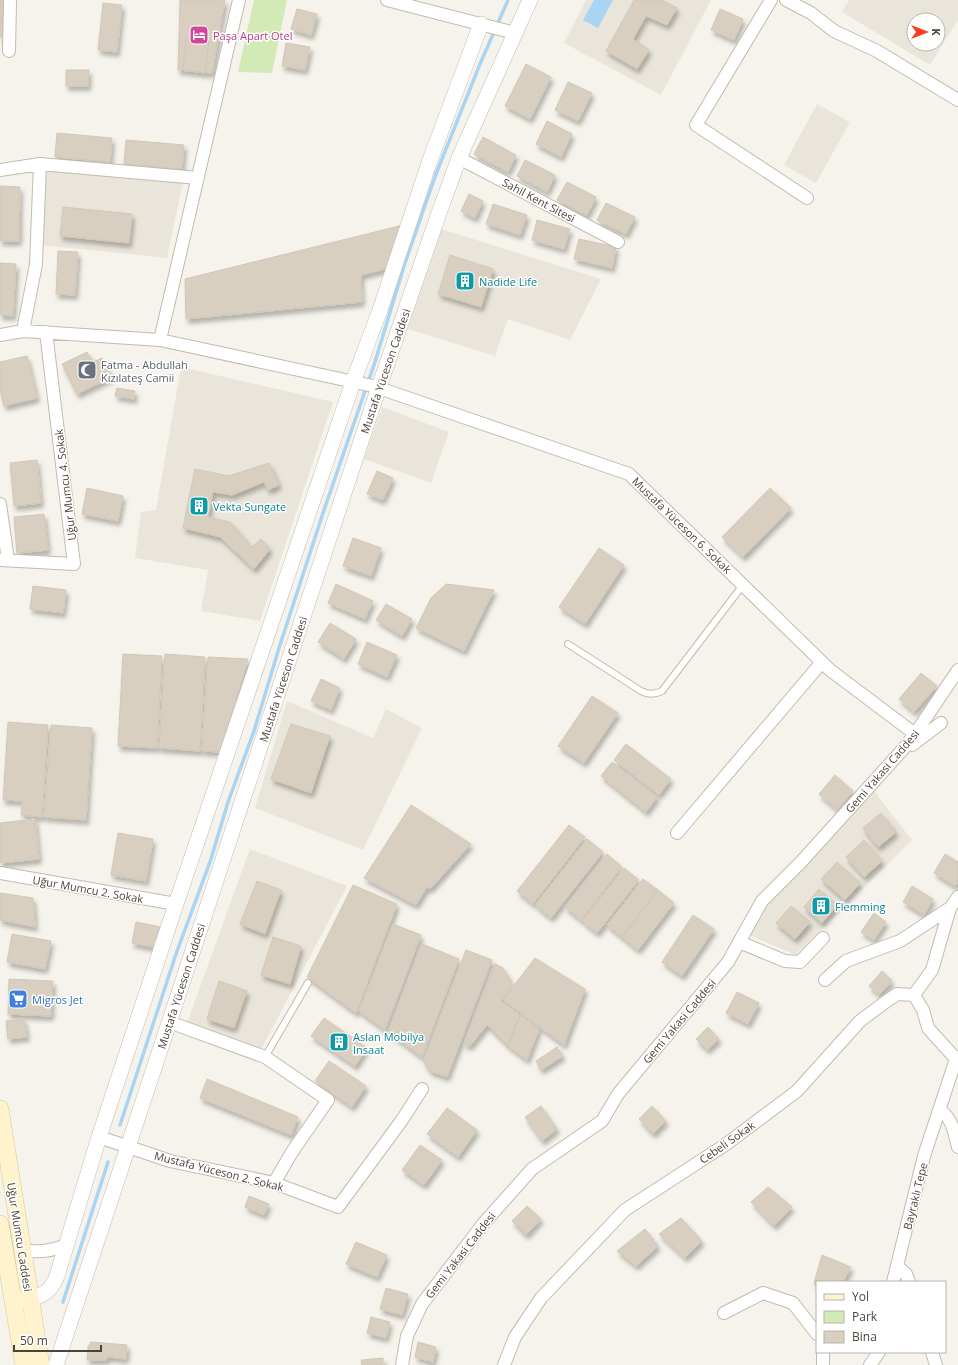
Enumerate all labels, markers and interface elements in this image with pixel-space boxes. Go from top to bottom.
north arrow [906,12,946,52]
hotel icon: Paşa Apart Otel [188,24,210,46]
place label: Paşa Apart Otel [213,28,292,43]
text: K [929,28,944,36]
street label: Sahil Kent Sitesi [500,174,578,226]
building icon: Nadide Life [454,270,476,292]
place label: Nadide Life [479,274,537,289]
street label: Mustafa Yüceson Caddesi [357,307,413,435]
place label: Fatma - Abdullah Kızılateş Camii [101,357,188,385]
mosque icon: Fatma - Abdullah Kızılateş Camii [76,359,98,381]
street label: Uğur Mumcu 4. Sokak [51,428,79,542]
street label: Mustafa Yüceson 6. Sokak [629,473,735,577]
building icon: Vekta Sungate [188,495,210,517]
place label: Vekta Sungate [213,499,286,514]
street label: Mustafa Yüceson Caddesi [256,614,310,744]
street label: Gemi Yakasi Caddesi [842,726,922,816]
street label: Uğur Mumcu 2. Sokak [31,872,145,906]
building icon: Flemming [810,895,832,917]
place label: Flemming [835,899,886,914]
street label: Mustafa Yüceson Caddesi [154,921,208,1051]
street label: Gemi Yakasi Caddesi [639,976,719,1066]
supermarket icon: Migros Jet [7,988,29,1010]
place label: Migros Jet [32,992,83,1007]
place label: Aslan Mobilya Insaat [353,1029,424,1057]
building icon: Aslan Mobilya Insaat [328,1031,350,1053]
street label: Cebeli Sokak [696,1117,758,1167]
street label: Mustafa Yüceson 2. Sokak [153,1148,285,1194]
street label: Bayraklı Tepe [899,1161,931,1231]
street label: Uğur Mumcu Caddesi [4,1181,36,1293]
street label: Gemi Yakasi Caddesi [422,1209,498,1301]
legend [816,1281,946,1353]
text: Yol [852,1288,869,1305]
text: Park [852,1308,878,1325]
scale bar [14,1327,101,1353]
text: Bina [852,1328,877,1345]
text: 50 m [20,1332,48,1349]

